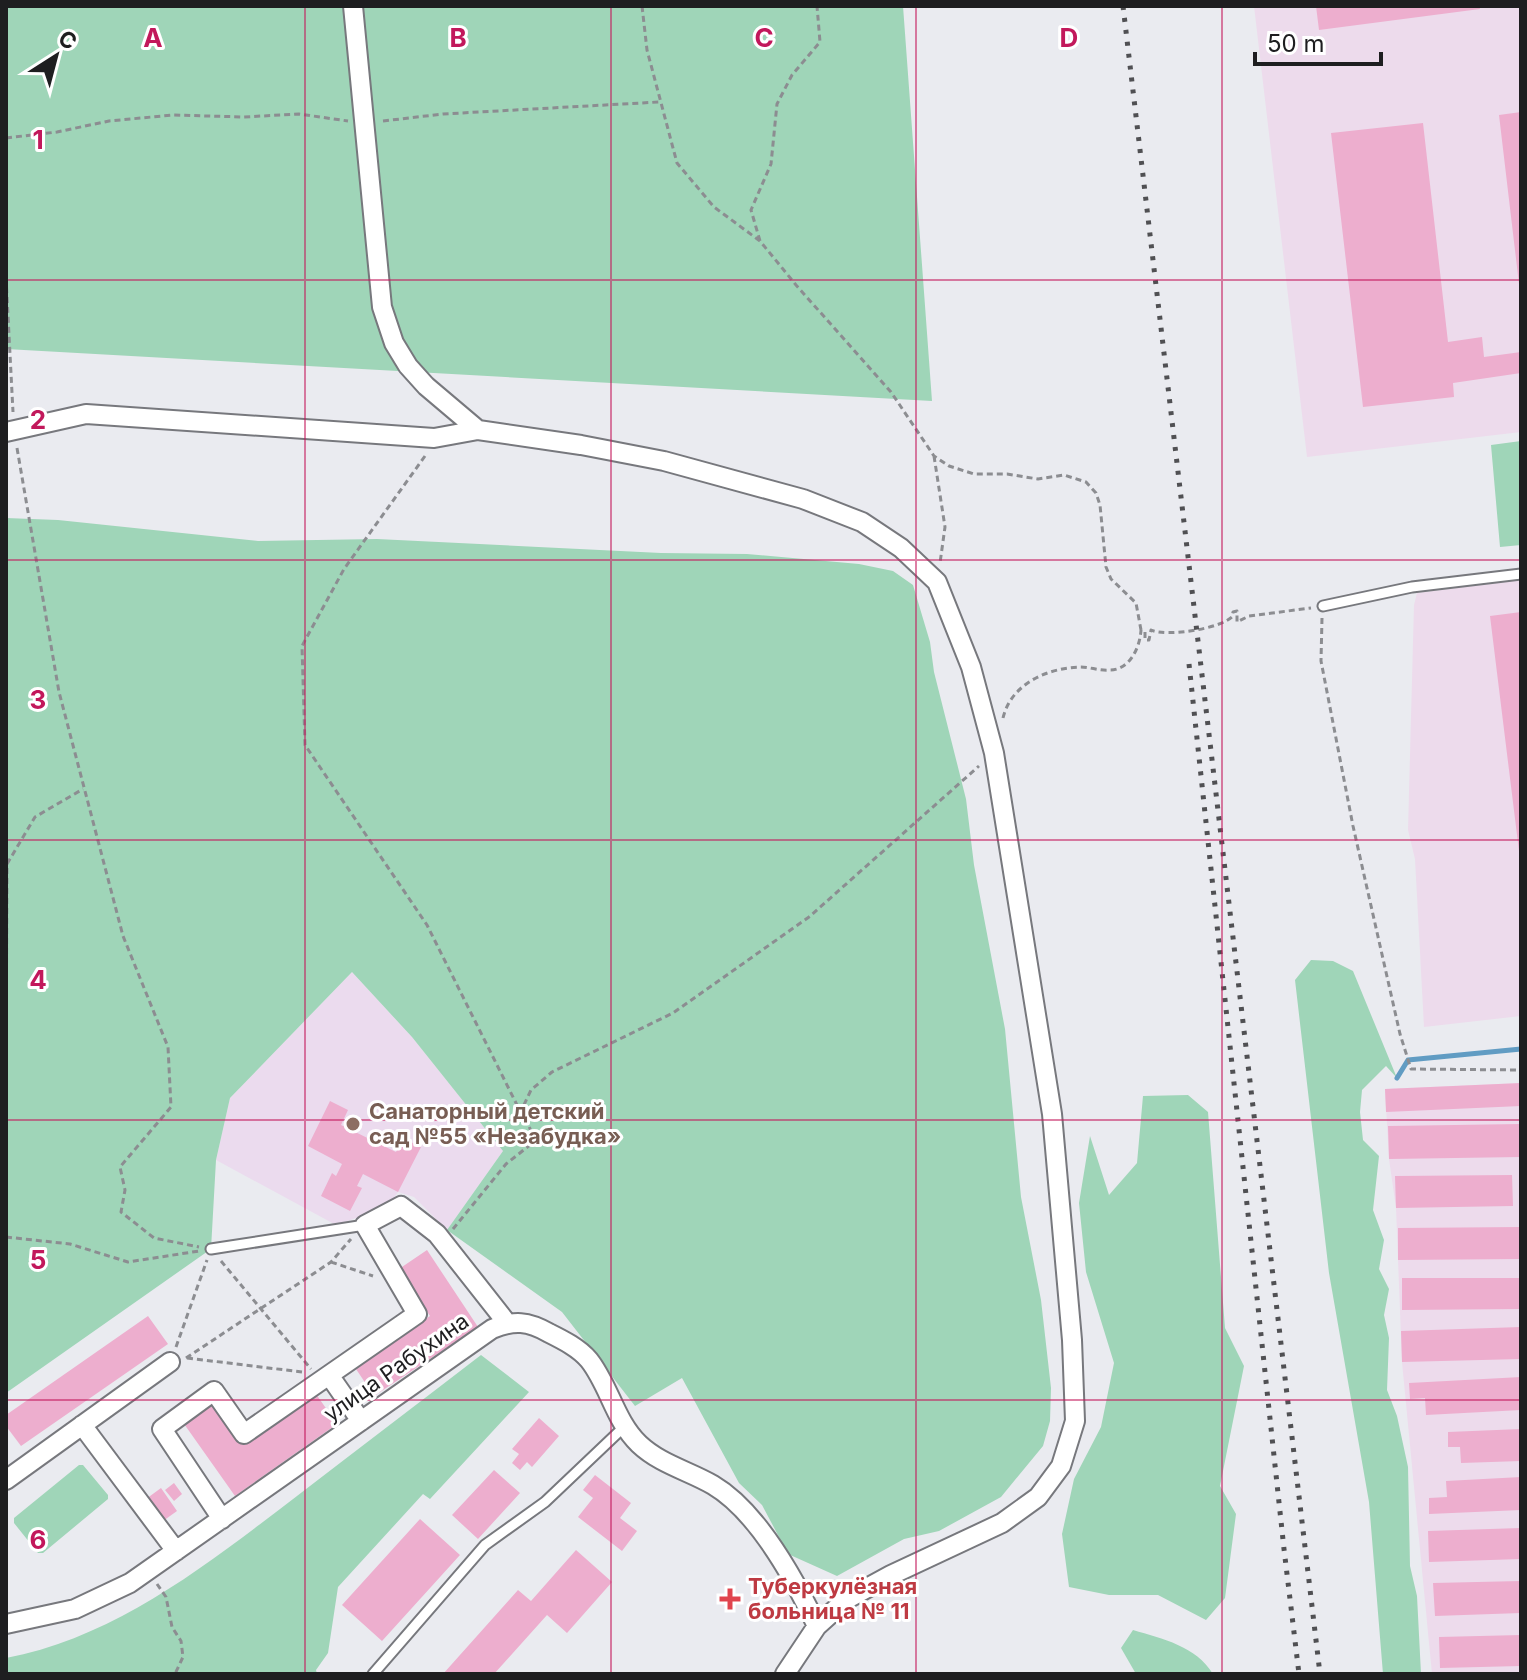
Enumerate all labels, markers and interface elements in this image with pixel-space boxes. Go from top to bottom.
north arrow [16,16,96,96]
scale bar [1255,16,1381,66]
text: A [143,22,163,53]
text: B [449,22,467,53]
text: C [754,22,774,53]
text: D [1060,22,1078,53]
text: С [54,25,82,55]
text: 50 m [1267,29,1325,58]
text: 1 [32,124,44,155]
text: 2 [30,404,46,435]
text: 3 [30,684,46,715]
text: 4 [29,964,47,995]
place label: Санаторный детский сад №55 «Незабудка» [369,1098,621,1149]
marker: Санаторный детский сад №55 «Незабудка» [344,1115,362,1133]
text: 5 [30,1244,46,1275]
street label: улица Рабухина [319,1307,473,1427]
text: 6 [30,1524,46,1555]
place label: Туберкулёзная больница № 11 [748,1573,917,1624]
marker: Туберкулёзная больница № 11 [719,1588,741,1610]

